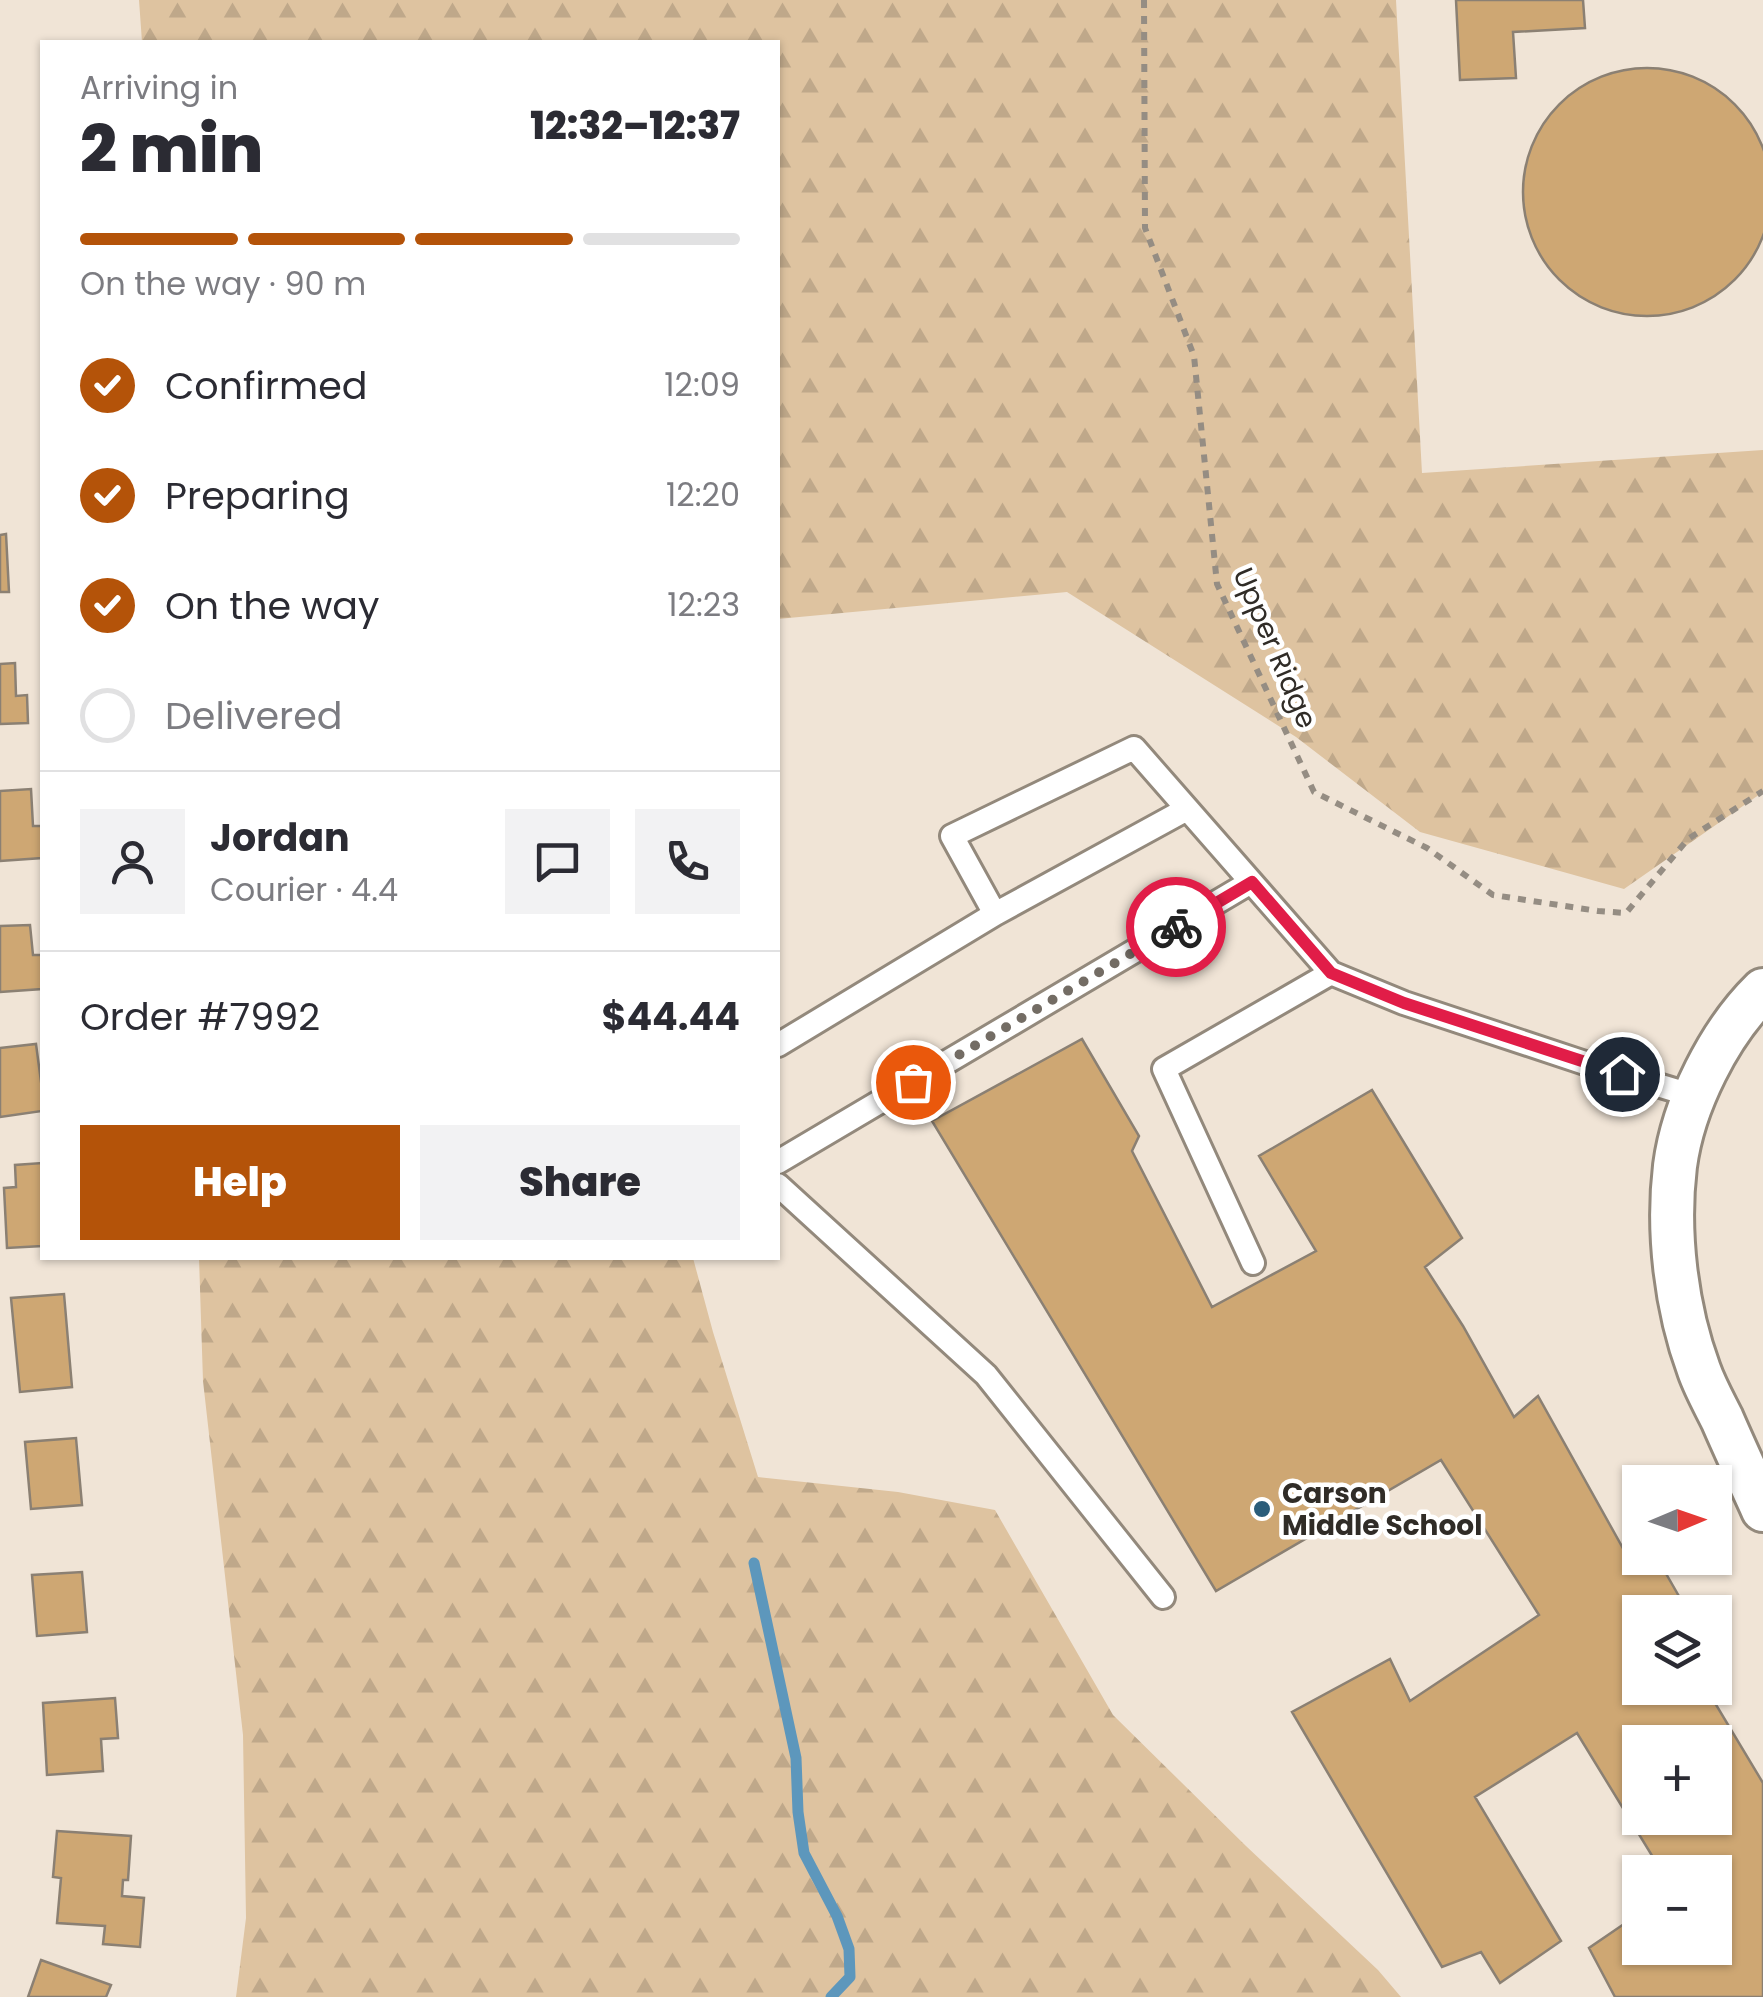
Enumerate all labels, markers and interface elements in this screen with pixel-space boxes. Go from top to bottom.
text: Arriving in [80,65,238,110]
text: 12:32–12:37 [530,99,740,152]
text: 2 min [80,104,263,195]
text: On the way · 90 m [80,261,366,306]
icon: check [80,358,135,413]
text: Confirmed [165,359,367,412]
text: 12:09 [664,362,740,407]
icon: check [80,468,135,523]
text: Preparing [165,469,350,522]
text: 12:20 [666,472,740,517]
street label: Upper Ridge [1224,562,1326,734]
icon: check [80,578,135,633]
text: On the way [165,579,379,632]
text: 12:23 [667,582,740,627]
text: Delivered [165,689,342,742]
button: person [80,809,185,914]
button: chat [505,809,610,914]
button: phone [635,809,740,914]
text: Jordan [210,811,350,864]
text: Courier · 4.4 [210,867,398,912]
courier [1126,877,1226,977]
icon: bike [1149,900,1204,955]
text: Order #7992 [80,990,320,1043]
text: $44.44 [601,990,740,1043]
pin [1580,1032,1665,1117]
pin [871,1040,956,1125]
icon: home [1595,1047,1650,1102]
icon: bag [886,1055,941,1110]
button: Help [80,1125,400,1240]
button: Share [420,1125,740,1240]
north arrow [1622,1465,1732,1575]
map controls [1622,1465,1732,1965]
place label: Carson Middle School [1282,1474,1482,1545]
marker: Carson Middle School [1251,1498,1273,1520]
button: layers [1622,1595,1732,1705]
button: + [1622,1725,1732,1835]
button: − [1622,1855,1732,1965]

